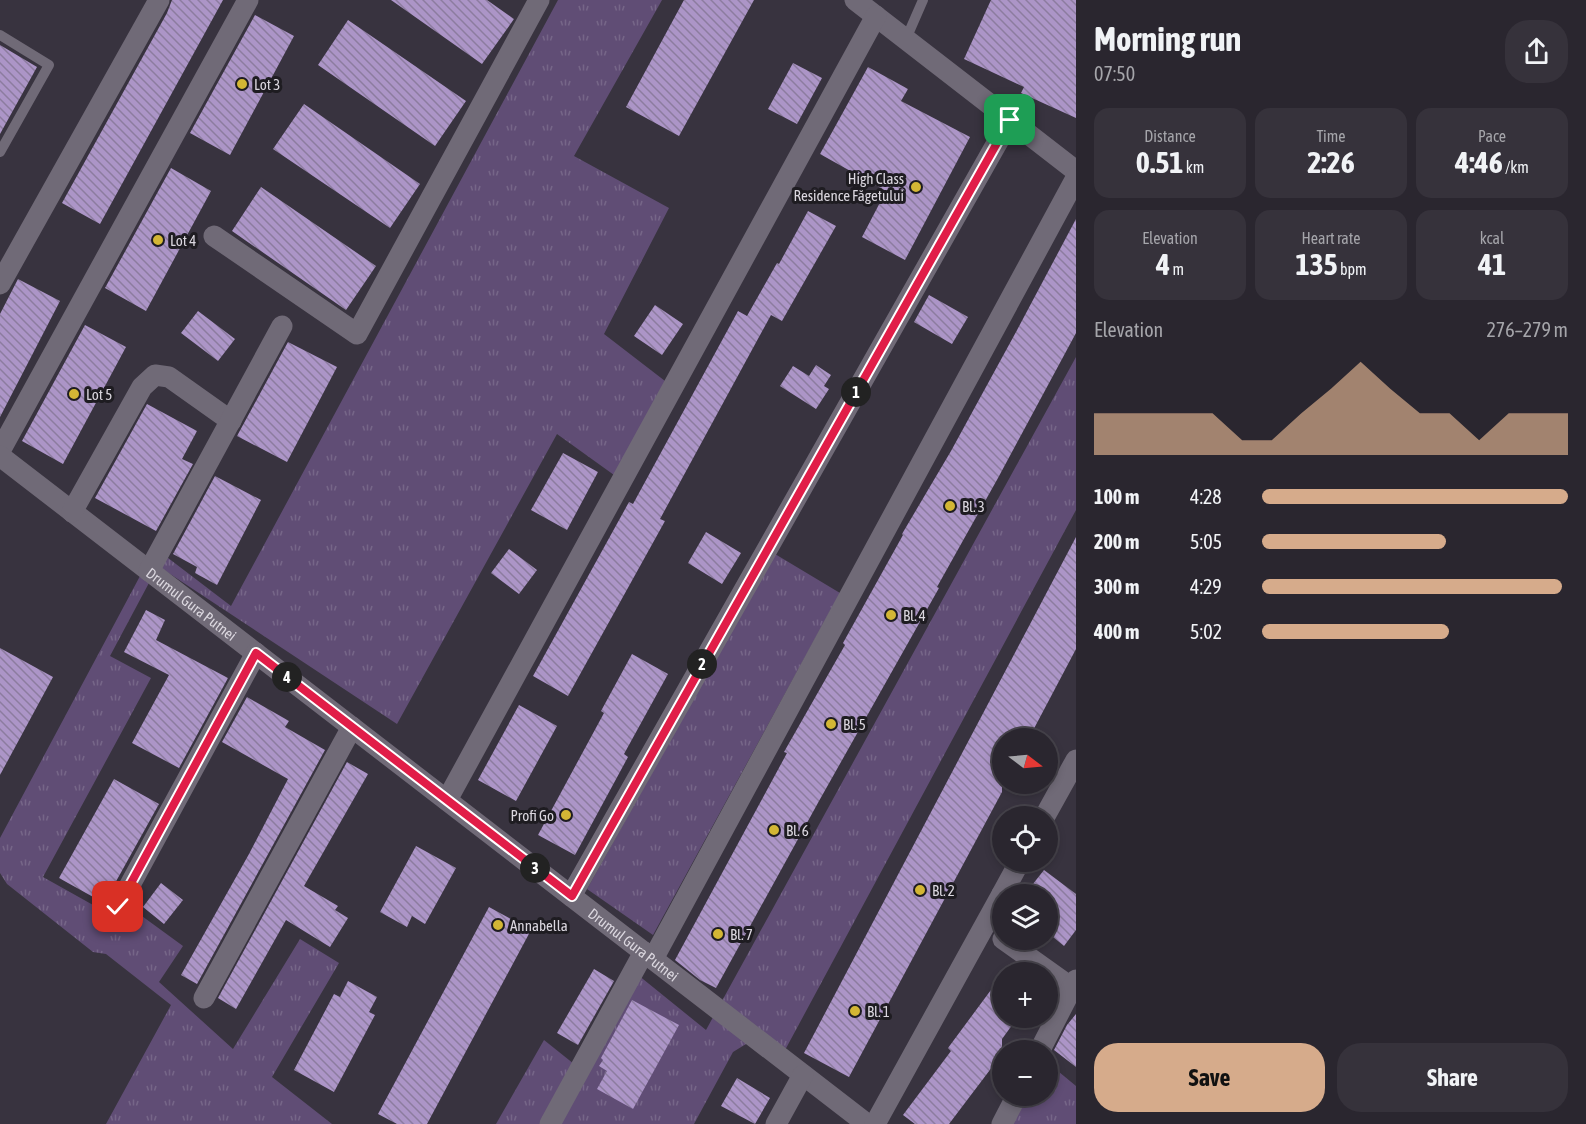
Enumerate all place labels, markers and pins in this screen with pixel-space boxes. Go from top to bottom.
place label: Lot 3 [254,76,280,93]
marker: Lot 3 [235,77,249,91]
pin [984,94,1035,145]
place label: High Class Residence Făgetului [793,170,904,204]
marker: High Class Residence Făgetului [909,180,923,194]
place label: Lot 4 [170,232,196,249]
marker: Lot 4 [151,233,165,247]
pin: 1 [841,377,871,407]
place label: Lot 5 [86,386,112,403]
marker: Lot 5 [67,387,81,401]
place label: Bl. 3 [962,498,985,515]
marker: Bl. 3 [943,499,957,513]
place label: Bl. 4 [903,607,926,624]
marker: Bl. 4 [884,608,898,622]
pin: 2 [687,649,717,679]
pin: 4 [272,662,302,692]
place label: Bl. 5 [843,716,866,733]
marker: Bl. 5 [824,717,838,731]
place label: Profi Go [511,807,554,824]
marker: Profi Go [559,808,573,822]
place label: Bl. 6 [786,822,809,839]
marker: Bl. 6 [767,823,781,837]
pin: 3 [520,853,550,883]
pin [92,881,143,932]
place label: Bl. 2 [932,882,955,899]
marker: Bl. 2 [913,883,927,897]
place label: Annabella [510,917,568,934]
marker: Annabella [491,918,505,932]
place label: Bl. 7 [730,926,753,943]
marker: Bl. 7 [711,927,725,941]
place label: Bl. 1 [867,1003,890,1020]
marker: Bl. 1 [848,1004,862,1018]

